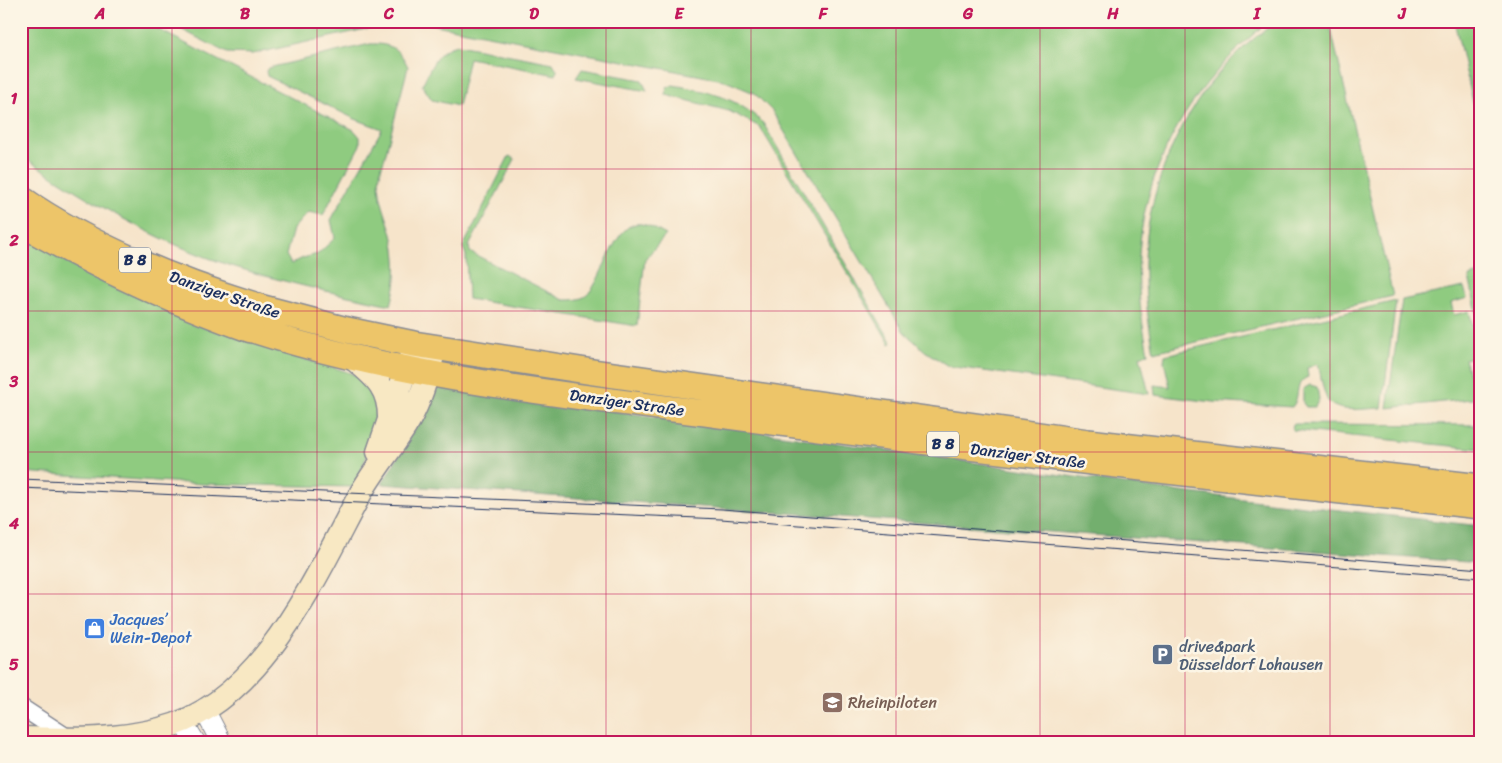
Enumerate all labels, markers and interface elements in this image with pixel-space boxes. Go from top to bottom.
text: A [94,0,105,28]
text: B [240,0,251,28]
text: C [383,0,395,28]
text: D [529,0,539,28]
text: E [675,0,685,28]
text: F [818,0,829,28]
text: G [962,0,974,28]
text: H [1106,0,1119,28]
text: I [1253,0,1262,28]
text: J [1397,0,1407,28]
text: 1 [11,84,18,113]
text: 2 [8,226,19,255]
road number: B 8 [119,248,151,272]
street label: Danziger Straße [165,262,284,327]
text: 3 [9,367,19,396]
street label: Danziger Straße [568,380,686,425]
road number: B 8 [927,432,959,456]
street label: Danziger Straße [969,434,1087,477]
text: 4 [8,509,19,538]
place label: Jacques’ Wein-Depot [109,605,192,652]
shop icon: Jacques’ Wein-Depot [82,616,106,640]
place label: drive&park Düsseldorf Lohausen [1179,632,1323,679]
parking icon: drive&park Düsseldorf Lohausen [1151,643,1175,667]
text: 5 [9,650,19,679]
place label: Rheinpiloten [848,688,937,717]
school or university icon: Rheinpiloten [820,690,844,714]

